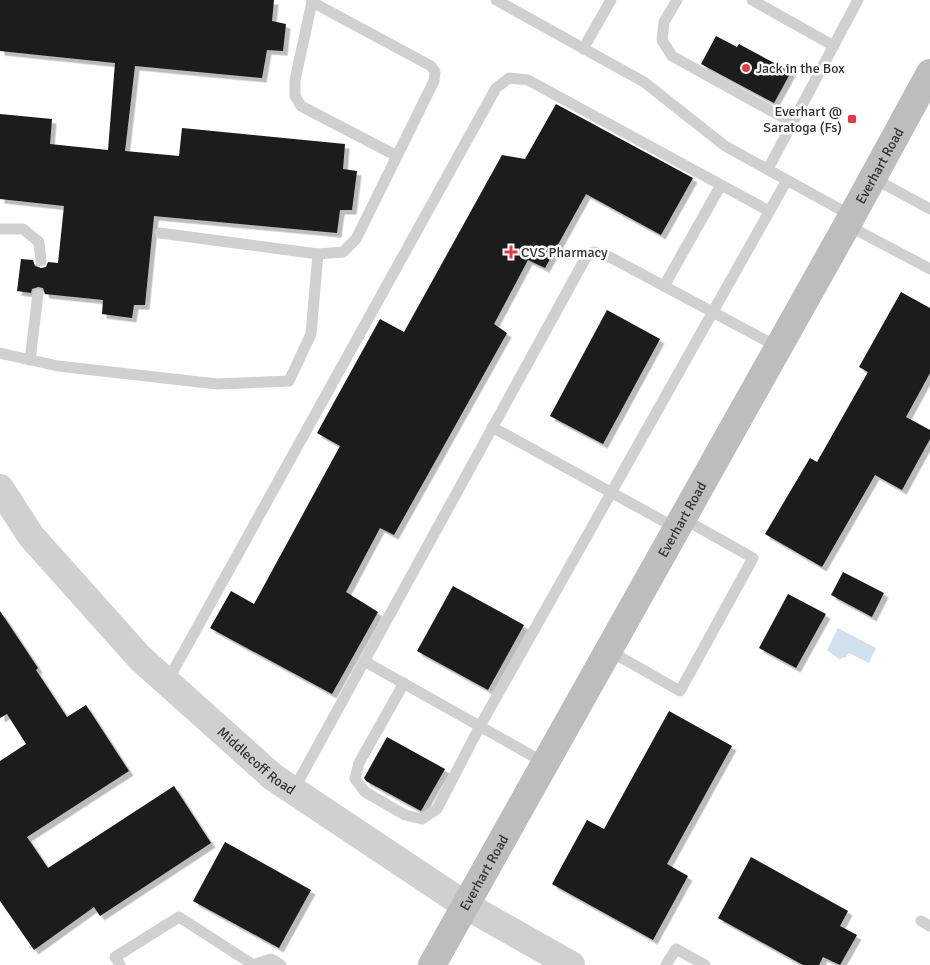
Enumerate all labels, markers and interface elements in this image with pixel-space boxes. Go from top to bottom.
place label: Jack in the Box [756,60,845,77]
marker: Jack in the Box [740,62,752,74]
place label: Everhart @ Saratoga (Fs) [763,103,842,136]
marker: Everhart @ Saratoga (Fs) [846,113,858,125]
street label: Everhart Road [852,125,907,207]
place label: CVS Pharmacy [521,244,608,261]
marker: CVS Pharmacy [505,246,517,258]
street label: Everhart Road [654,479,710,560]
street label: Middlecoff Road [214,723,298,798]
street label: Everhart Road [456,832,512,914]

